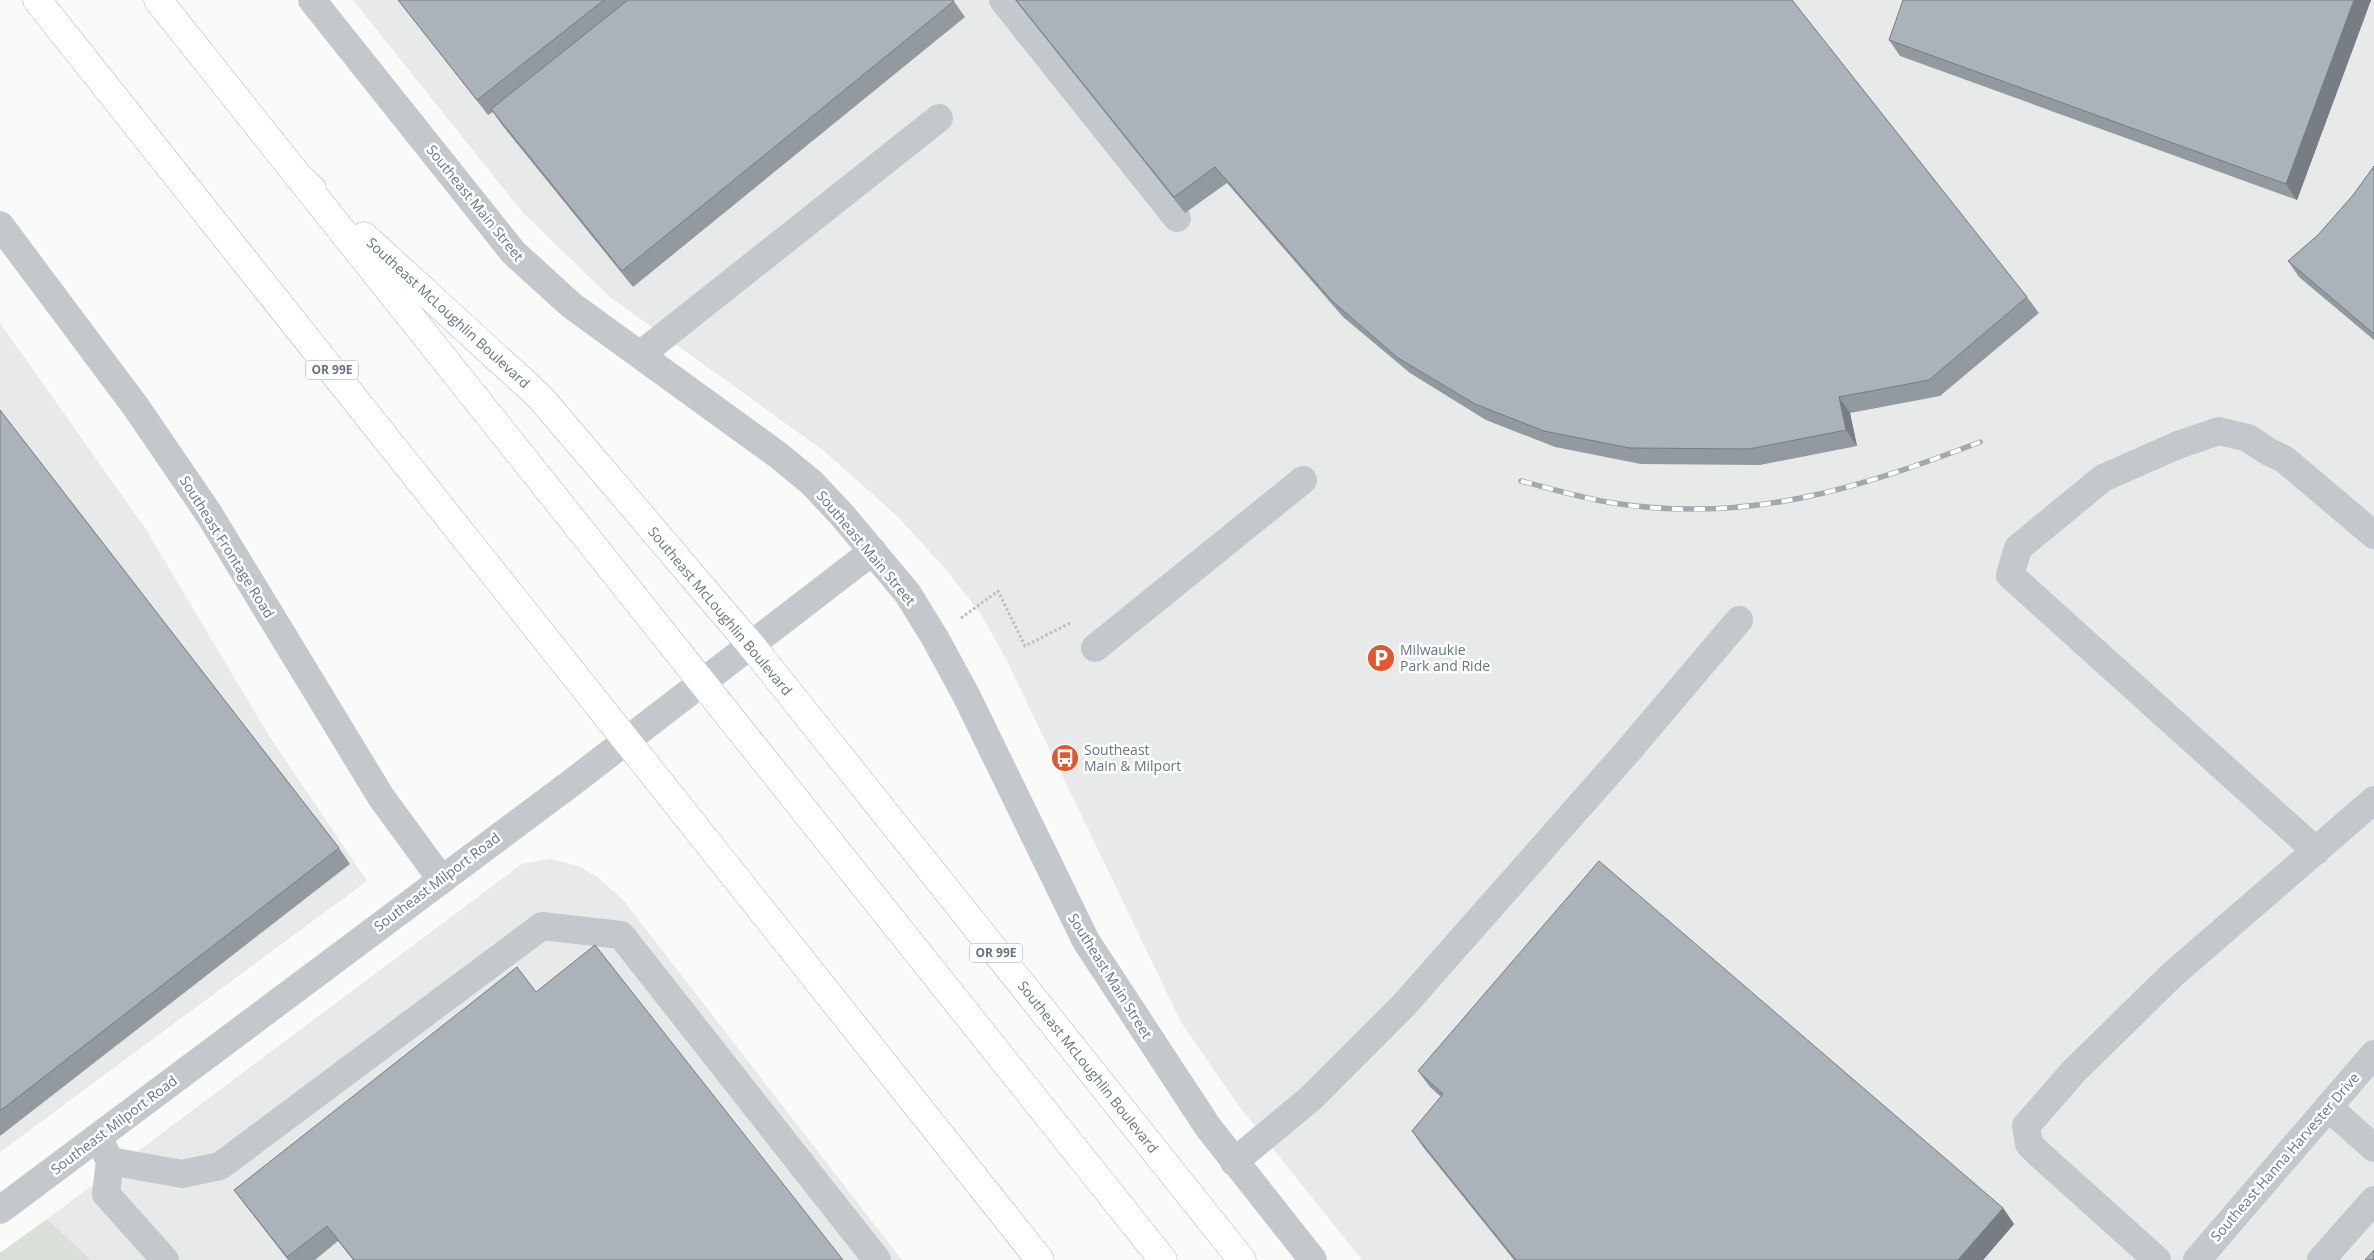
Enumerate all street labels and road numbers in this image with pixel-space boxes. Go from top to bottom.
street label: Southeast Main Street [423,141,528,265]
street label: Southeast McLoughlin Boulevard [363,233,534,392]
road number: OR 99E [306,360,358,380]
street label: Southeast Frontage Road [176,472,279,621]
street label: Southeast Main Street [813,486,920,609]
street label: Southeast McLoughlin Boulevard [644,522,797,699]
street label: Southeast Milport Road [370,828,504,935]
street label: Southeast Main Street [1064,909,1157,1042]
road number: OR 99E [970,944,1022,962]
street label: Southeast McLoughlin Boulevard [1014,977,1163,1157]
street label: Southeast Hanna Harvester Drive [2206,1068,2363,1245]
street label: Southeast Milport Road [47,1071,181,1178]

